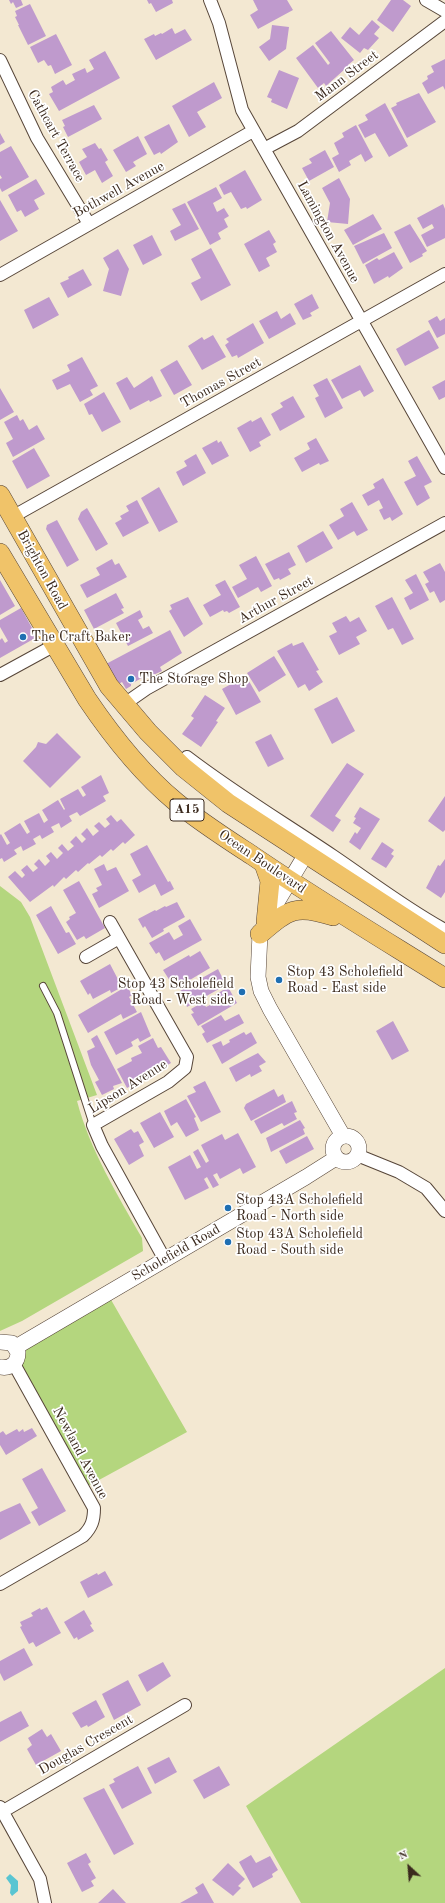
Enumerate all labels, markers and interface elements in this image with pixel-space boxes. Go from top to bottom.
street label: Mann Street [312,47,382,105]
street label: Cathcart Terrace [24,87,88,185]
street label: Bothwell Avenue [70,158,168,222]
street label: Lamington Avenue [293,178,363,286]
street label: Thomas Street [178,354,264,412]
street label: Brighton Road [13,527,71,613]
street label: Arthur Street [236,572,316,628]
place label: The Craft Baker [31,629,130,645]
marker: The Craft Baker [18,632,28,642]
place label: The Storage Shop [139,671,249,687]
marker: The Storage Shop [126,674,136,684]
road number: A15 [170,799,204,821]
street label: Ocean Boulevard [215,827,309,897]
place label: Stop 43 Scholefield Road - East side [287,964,403,996]
marker: Stop 43 Scholefield Road - East side [274,975,284,985]
place label: Stop 43 Scholefield Road - West side [118,976,234,1008]
marker: Stop 43 Scholefield Road - West side [237,987,247,997]
street label: Lipson Avenue [86,1056,170,1118]
place label: Stop 43A Scholefield Road - North side [236,1192,363,1224]
marker: Stop 43A Scholefield Road - North side [223,1203,233,1213]
street label: Scholefield Road [129,1221,223,1285]
place label: Stop 43A Scholefield Road - South side [236,1226,363,1258]
marker: Stop 43A Scholefield Road - South side [223,1237,233,1247]
street label: Newland Avenue [49,1404,111,1502]
street label: Douglas Crescent [36,1711,136,1779]
north arrow [389,1847,429,1887]
text: N [397,1849,410,1863]

